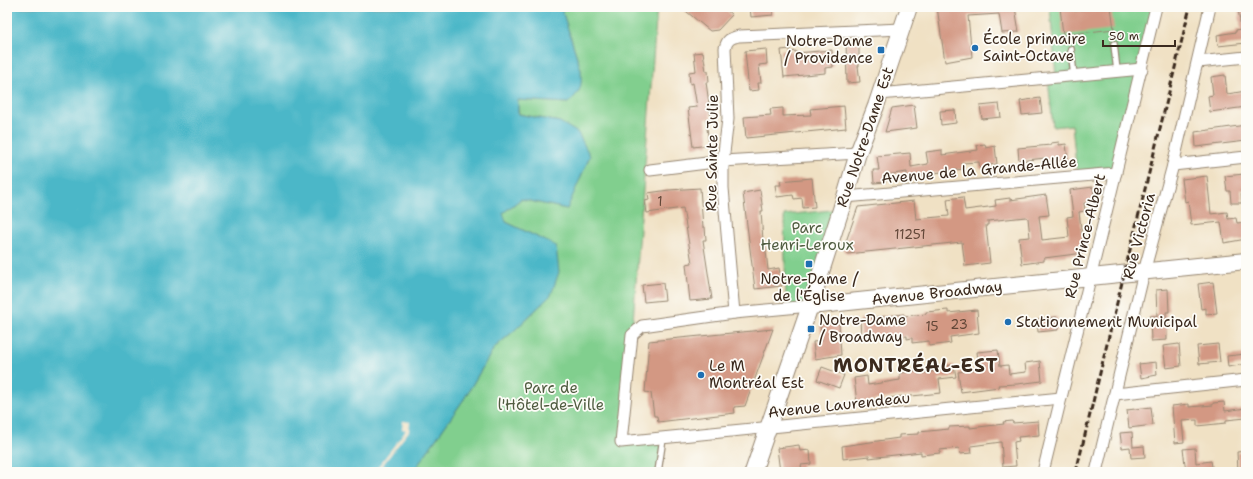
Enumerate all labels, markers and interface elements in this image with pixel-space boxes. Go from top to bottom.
scale bar [1103,22,1175,48]
place label: École primaire Saint-Octave [983,28,1086,66]
text: 50 m [1109,28,1139,44]
place label: Notre-Dame / Providence [784,31,873,68]
marker: École primaire Saint-Octave [970,43,980,53]
marker: Notre-Dame / Providence [876,45,886,55]
street label: Rue Notre-Dame Est [832,64,898,210]
street label: Rue Sainte Julie [701,94,723,212]
street label: Avenue de la Grande-Allée [880,151,1078,189]
street label: Rue Prince-Albert [1060,172,1110,300]
street label: Rue Victoria [1118,190,1160,281]
house number: 1 [657,193,663,210]
park label: Parc Henri-Leroux [760,218,854,255]
house number: 11251 [894,226,926,243]
marker: Notre-Dame / de l'Église [804,259,814,269]
place label: Notre-Dame / de l'Église [760,269,860,306]
street label: Avenue Broadway [871,276,1003,310]
place label: Notre-Dame / Broadway [819,310,906,347]
place label: Stationnement Municipal [1016,312,1197,332]
house number: 23 [950,316,968,333]
marker: Stationnement Municipal [1003,317,1013,327]
house number: 15 [925,318,939,335]
marker: Notre-Dame / Broadway [806,324,816,334]
district label: MONTRÉAL-EST [833,352,999,378]
place label: Le M Montréal Est [709,356,804,393]
marker: Le M Montréal Est [696,370,706,380]
park label: Parc de l'Hôtel-de-Ville [498,378,604,415]
street label: Avenue Laurendeau [767,388,911,422]

